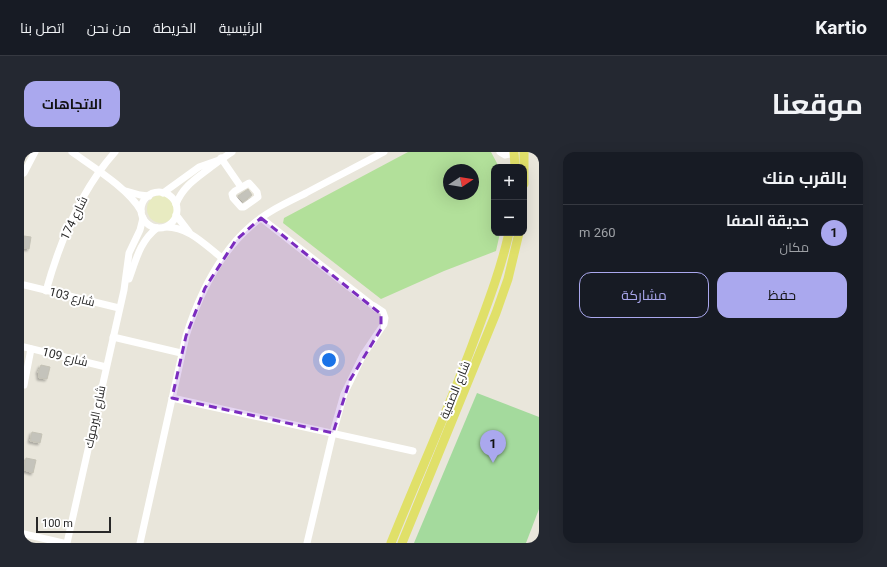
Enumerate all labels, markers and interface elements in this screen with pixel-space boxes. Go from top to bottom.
text: Kartio [815,16,867,39]
text: اتصل بنا [20,20,65,36]
text: من نحن [87,20,131,36]
text: الخريطة [153,20,197,36]
text: الرئيسية [219,20,263,36]
button: الاتجاهات [24,81,120,127]
text: موقعنا [772,88,863,121]
north arrow [443,164,479,200]
map controls [491,164,527,236]
button: + [491,164,527,200]
text: بالقرب منك [763,168,847,188]
street label: شارع 174 [58,194,91,242]
button: − [491,200,527,236]
text: حديقة الصفا [726,212,809,230]
text: 260 m [579,225,616,240]
text: 1 [830,225,838,240]
text: مكان [780,240,809,255]
button: مشاركة [579,272,709,318]
button: حفظ [717,272,847,318]
street label: شارع 103 [48,285,96,310]
street label: شارع 109 [41,345,89,370]
your location [319,350,339,370]
street label: شارع الصفية [437,359,474,421]
street label: شارع اليرموك [82,384,109,450]
pin: 1 [480,430,506,463]
scale bar [36,515,111,534]
text: 100 m [42,517,73,530]

